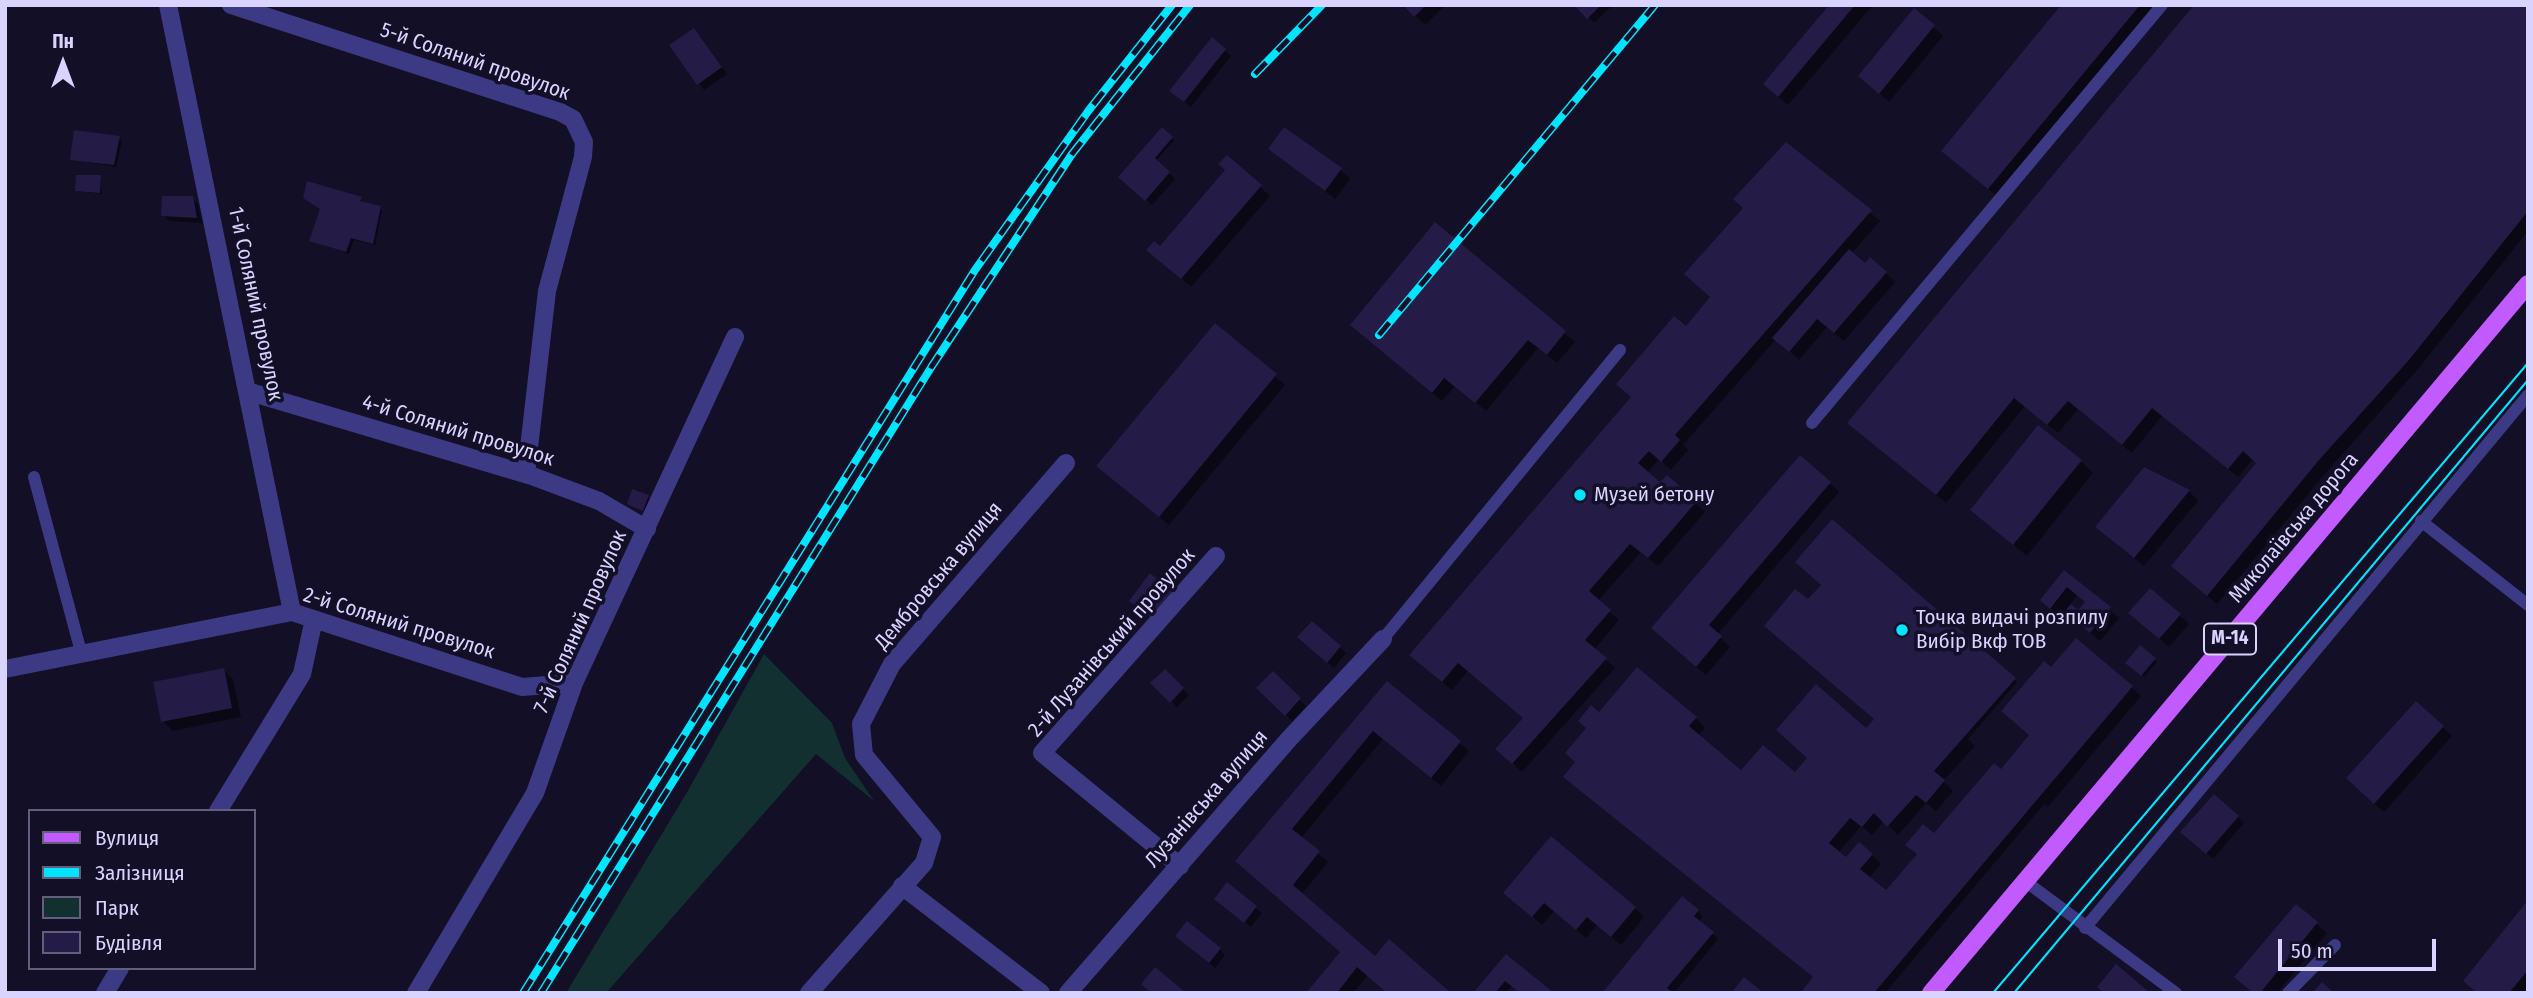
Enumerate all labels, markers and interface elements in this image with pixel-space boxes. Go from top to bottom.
street label: 5-й Соляний провулок [377,18,573,106]
north arrow [28,28,98,98]
text: Пн [52,30,74,53]
street label: 1-й Соляний провулок [222,205,288,403]
street label: 4-й Соляний провулок [359,390,557,472]
street label: Миколаївська дорога [2224,448,2364,608]
place label: Музей бетону [1594,482,1714,508]
marker: Музей бетону [1572,487,1588,503]
street label: Дембровська вулиця [870,497,1008,655]
street label: 7-й Соляний провулок [529,526,633,718]
street label: 2-й Лузанівський провулок [1023,544,1201,742]
street label: 2-й Соляний провулок [300,583,498,665]
place label: Точка видачі розпилу Вибір Вкф ТОВ [1916,605,2108,655]
marker: Точка видачі розпилу Вибір Вкф ТОВ [1894,622,1910,638]
road number: М-14 [2204,624,2256,654]
street label: Лузанівська вулиця [1140,725,1274,873]
legend [28,809,256,970]
text: Вулиця [95,825,159,851]
text: Залізниця [95,860,185,886]
text: Парк [95,895,139,921]
scale bar [2281,925,2438,969]
text: Будівля [95,930,163,956]
text: 50 m [2291,938,2333,964]

